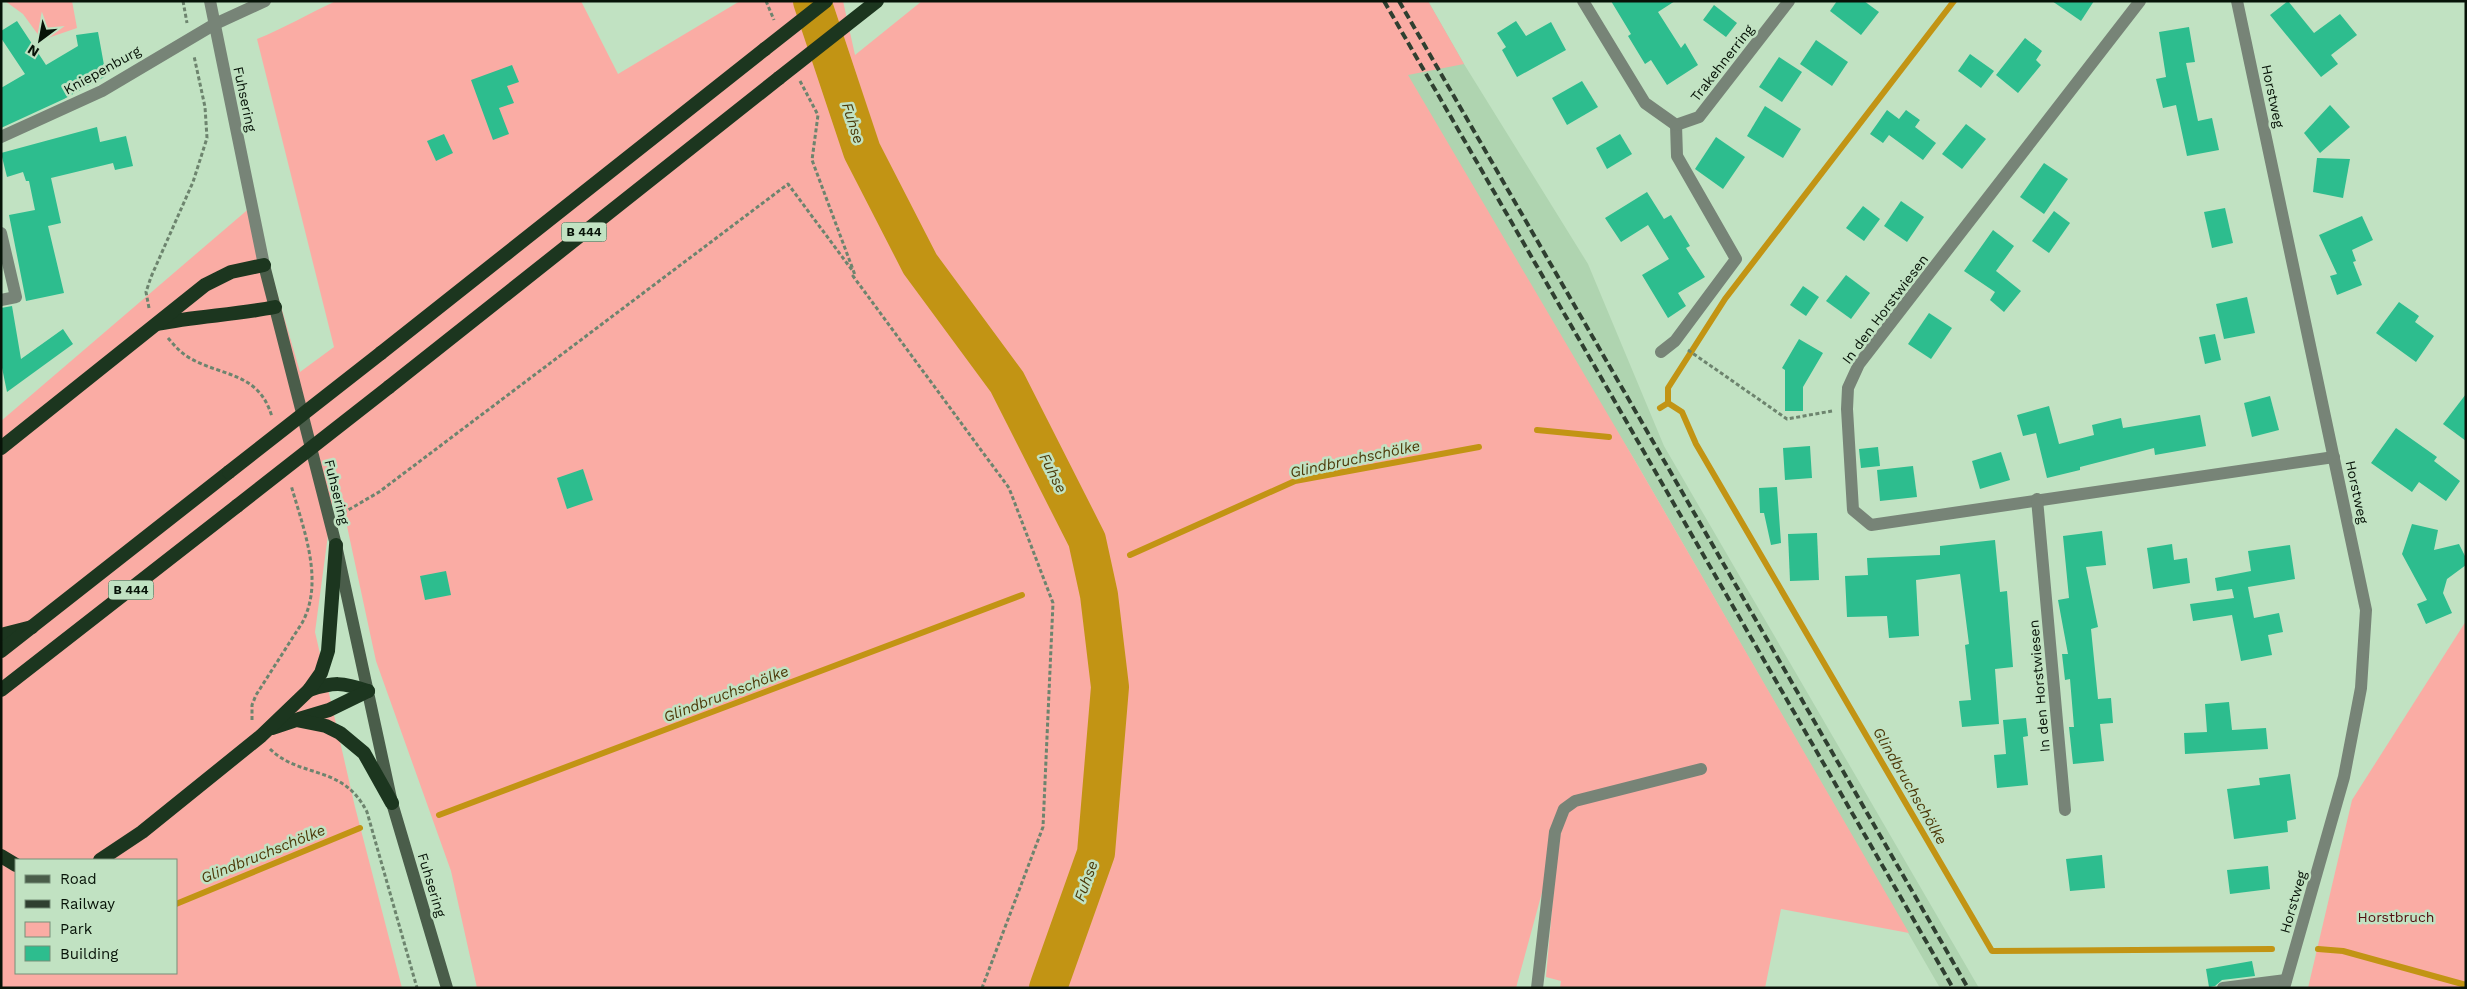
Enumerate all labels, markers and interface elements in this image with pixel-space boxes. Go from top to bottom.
north arrow [15,15,65,65]
street label: Trakehnerring [1687,21,1757,105]
text: N [24,41,42,61]
street label: Kniepenburg [61,42,144,98]
street label: Horstweg [2258,63,2288,130]
street label: Fuhsering [230,65,260,134]
water label: Fuhse [838,100,868,146]
road number: B 444 [562,222,606,242]
street label: In den Horstwiesen [1839,251,1931,367]
water label: Glindbruchschölke [1288,436,1422,482]
water label: Fuhse [1035,450,1071,496]
street label: Fuhsering [321,458,353,527]
street label: Horstweg [2342,459,2372,526]
road number: B 444 [108,580,154,600]
street label: In den Horstwiesen [2025,619,2053,753]
water label: Glindbruchschölke [661,662,791,726]
water label: Glindbruchschölke [1869,724,1951,848]
water label: Glindbruchschölke [198,821,328,887]
street label: Fuhsering [415,851,449,920]
water label: Fuhse [1070,858,1102,904]
legend [15,859,178,974]
street label: Horstweg [2276,868,2310,935]
text: Road [60,870,97,888]
text: Railway [60,895,115,913]
park label: Horstbruch [2358,909,2434,925]
text: Park [60,920,93,938]
text: Building [60,945,118,963]

